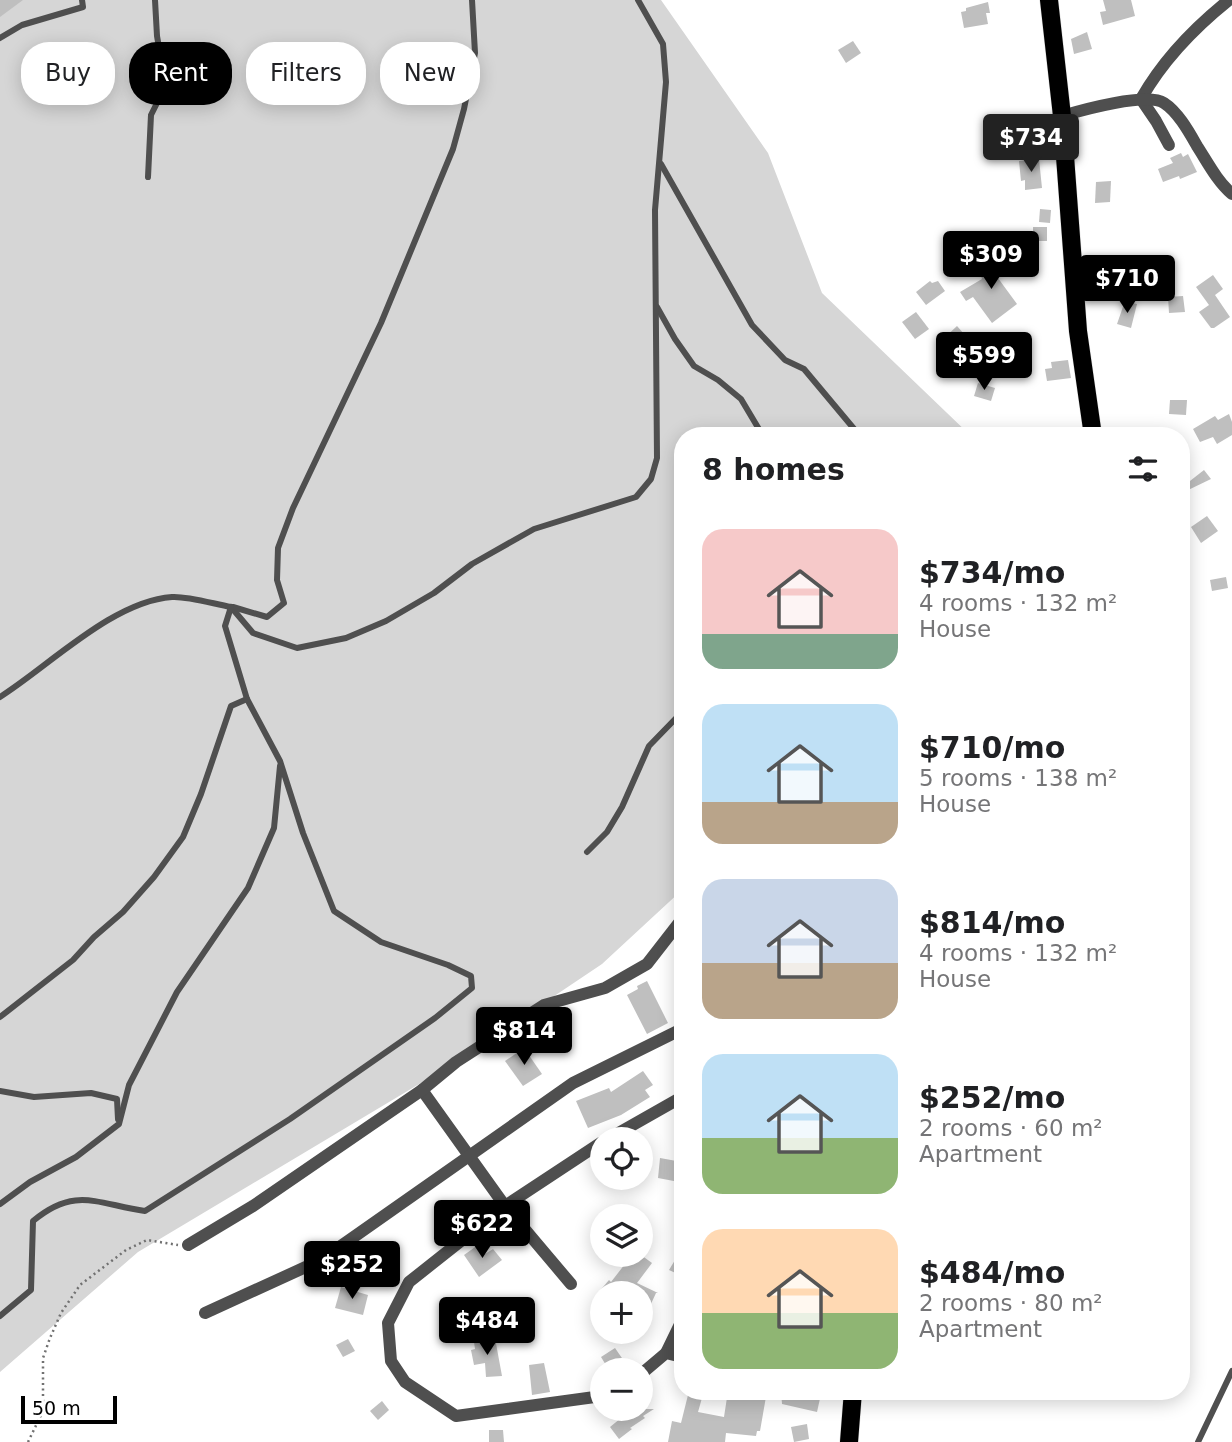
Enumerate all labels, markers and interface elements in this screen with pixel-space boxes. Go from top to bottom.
chip: Buy [21,42,115,105]
chip: Rent [129,42,232,105]
chip: Filters [246,42,366,105]
chip: New [380,42,480,105]
pin: $734 [990,114,1072,174]
text: $734 [999,124,1063,150]
pin: $309 [950,232,1032,291]
text: $309 [959,241,1023,267]
pin: $710 [1086,256,1168,315]
text: $710 [1095,265,1159,291]
pin: $599 [943,332,1025,392]
text: $599 [952,342,1016,368]
icon: filters [1124,450,1162,488]
text: 8 homes [702,452,845,487]
text: $734/mo [919,555,1065,590]
icon: home [758,557,842,641]
text: 4 rooms · 132 m² [919,590,1117,616]
text: House [919,616,991,642]
text: $710/mo [919,730,1065,765]
icon: home [758,732,842,816]
text: 5 rooms · 138 m² [919,765,1117,791]
text: House [919,791,991,817]
text: $814/mo [919,905,1065,940]
icon: home [758,907,842,991]
text: 4 rooms · 132 m² [919,940,1117,966]
text: House [919,966,991,992]
pin: $814 [483,1007,565,1067]
text: $814 [492,1017,556,1043]
text: $252/mo [919,1080,1065,1115]
icon: home [758,1082,842,1166]
text: 2 rooms · 60 m² [919,1115,1103,1141]
map controls [590,1127,653,1421]
button: locate [590,1127,653,1190]
text: Apartment [919,1141,1042,1167]
pin: $622 [441,1200,523,1260]
button: layers [590,1204,653,1267]
text: $622 [450,1210,514,1236]
pin: $252 [311,1242,393,1301]
text: $252 [320,1251,384,1277]
text: $484/mo [919,1255,1065,1290]
icon: home [758,1257,842,1341]
button: + [590,1281,653,1344]
text: 2 rooms · 80 m² [919,1290,1103,1316]
pin: $484 [446,1298,528,1357]
text: $484 [455,1307,519,1333]
text: Apartment [919,1316,1042,1342]
button: − [590,1358,653,1421]
scale bar [21,1393,117,1425]
text: 50 m [32,1397,81,1419]

